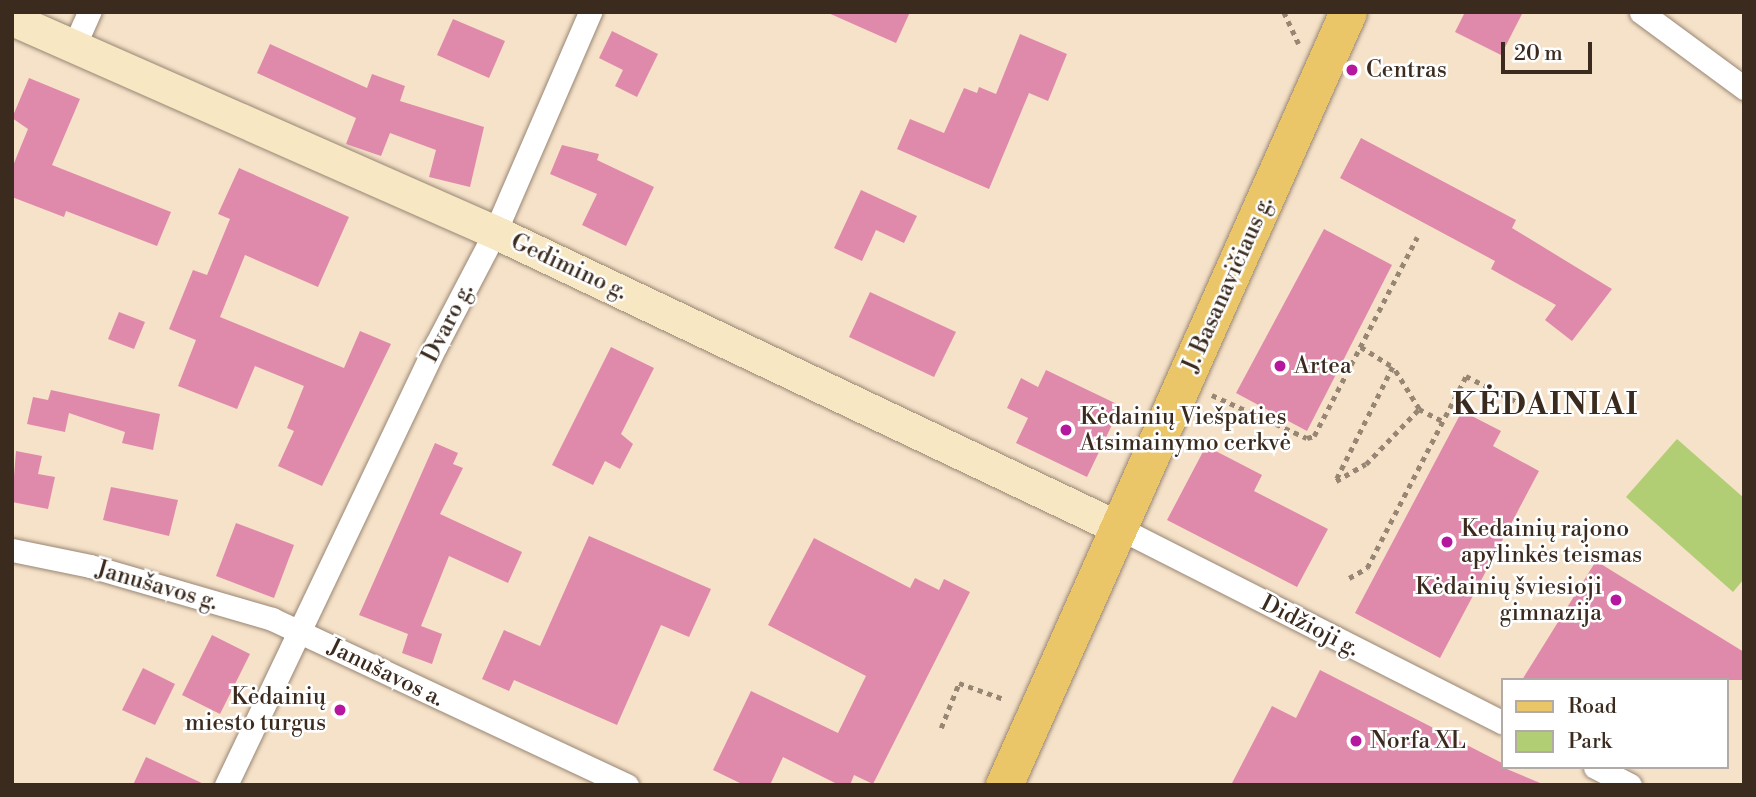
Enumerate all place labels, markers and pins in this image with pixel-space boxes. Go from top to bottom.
place label: Centras [1366,56,1447,84]
marker: Centras [1344,62,1360,78]
place label: Artea [1294,352,1352,380]
marker: Artea [1272,358,1288,374]
place label: Kėdainių Viešpaties Atsimainymo cerkvė [1080,403,1291,457]
marker: Kėdainių Viešpaties Atsimainymo cerkvė [1058,422,1074,438]
place label: Kedainių rajono apylinkės teismas [1461,515,1642,569]
marker: Kedainių rajono apylinkės teismas [1439,534,1455,550]
place label: Kėdainių šviesioji gimnazija [1415,573,1602,627]
marker: Kėdainių šviesioji gimnazija [1608,592,1624,608]
place label: Kėdainių miesto turgus [185,683,326,737]
marker: Kėdainių miesto turgus [332,702,348,718]
place label: Norfa XL [1370,727,1466,755]
marker: Norfa XL [1348,733,1364,749]

